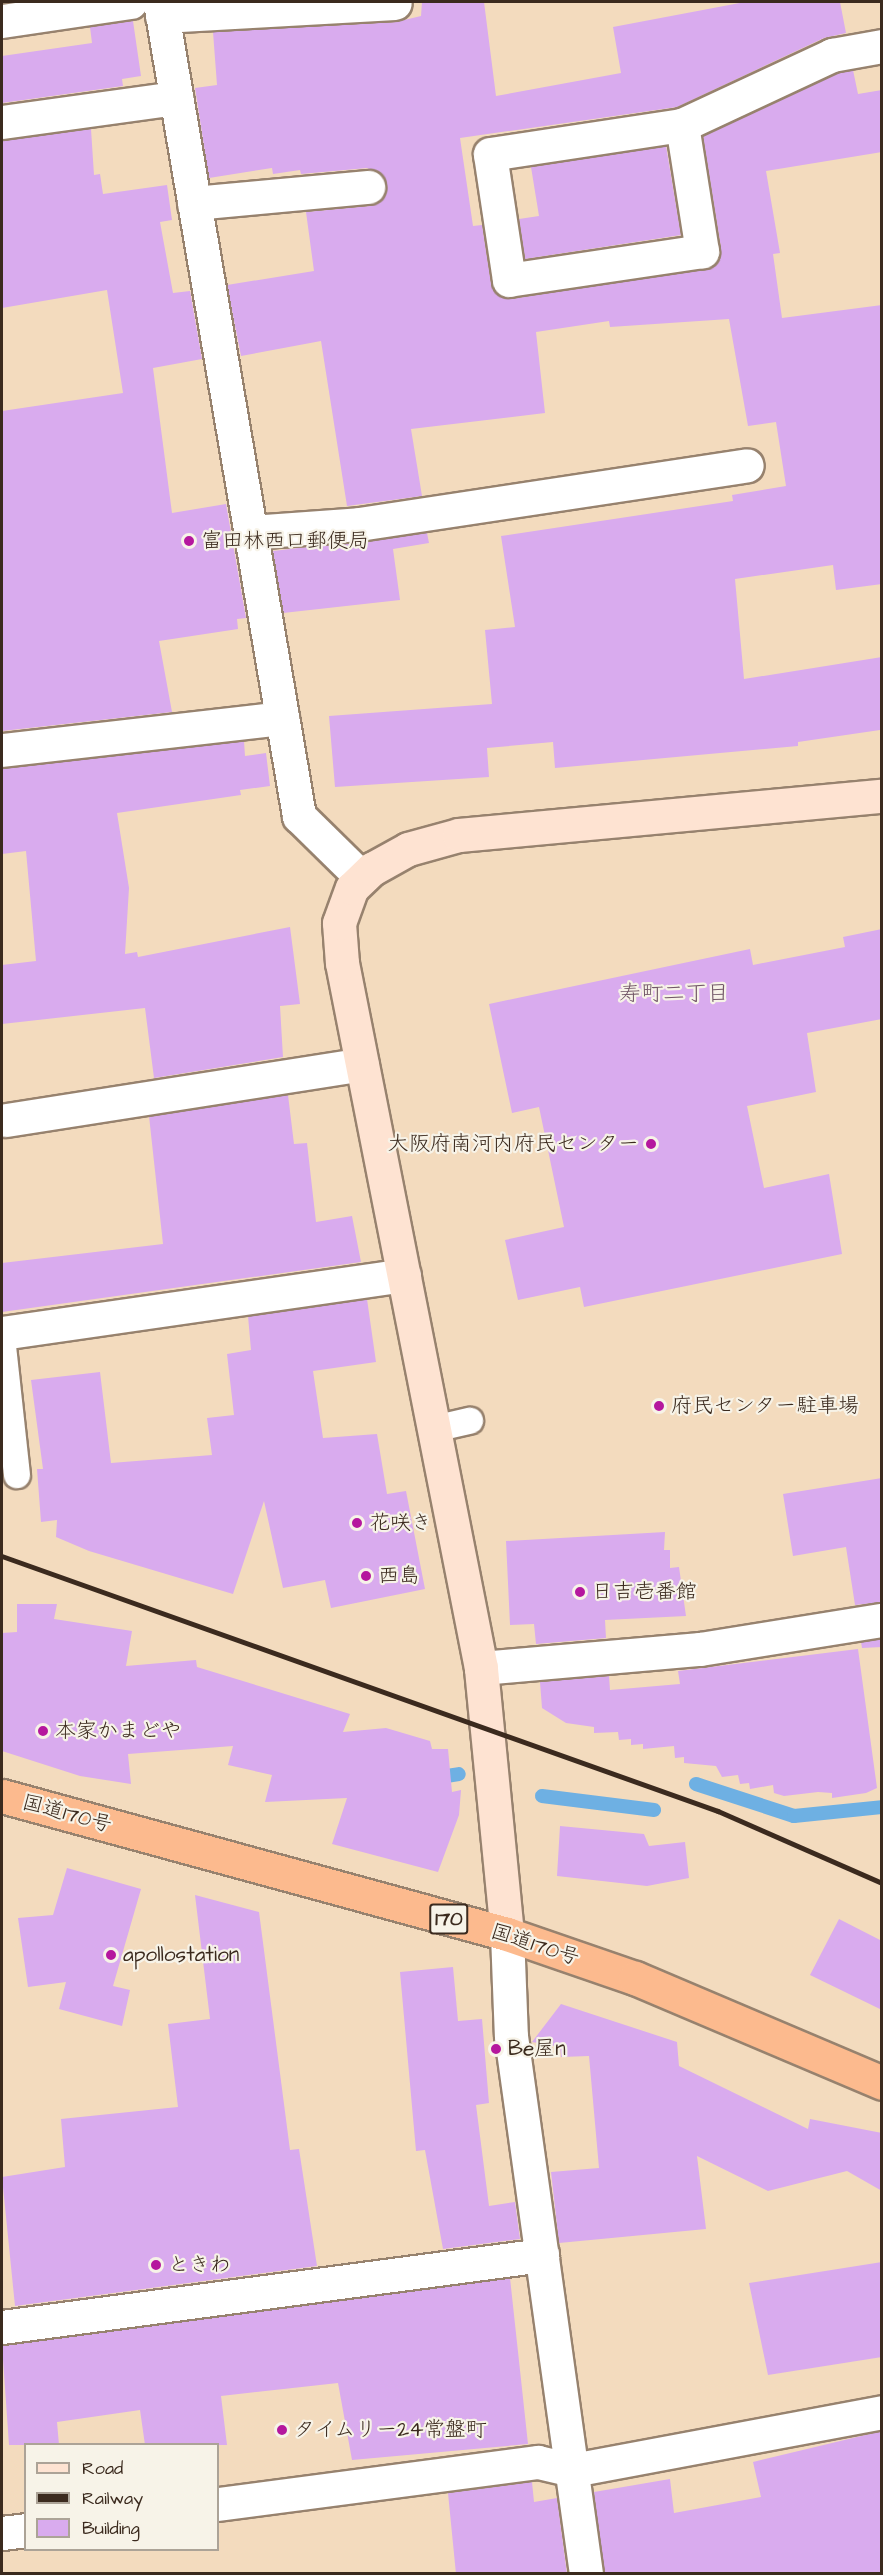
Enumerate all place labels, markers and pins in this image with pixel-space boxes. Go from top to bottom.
place label: 富田林西口郵便局 [201,528,369,554]
marker: 富田林西口郵便局 [182,534,196,548]
place label: 大阪府南河内府民センター [387,1131,639,1157]
marker: 大阪府南河内府民センター [644,1137,658,1151]
place label: 府民センター駐車場 [671,1393,860,1419]
marker: 府民センター駐車場 [652,1399,666,1413]
place label: 花咲き [369,1510,432,1536]
marker: 花咲き [350,1516,364,1530]
place label: 西島 [378,1563,420,1589]
marker: 西島 [359,1569,373,1583]
place label: 日吉壱番館 [592,1579,697,1605]
marker: 日吉壱番館 [573,1585,587,1599]
place label: 本家かまどや [55,1718,181,1744]
marker: 本家かまどや [36,1724,50,1738]
place label: apollostation [123,1942,239,1968]
marker: apollostation [104,1948,118,1962]
place label: Be屋n [508,2036,566,2062]
marker: Be屋n [489,2042,503,2056]
place label: ときわ [168,2252,231,2278]
marker: ときわ [149,2258,163,2272]
place label: タイムリー24常盤町 [294,2417,488,2443]
marker: タイムリー24常盤町 [275,2423,289,2437]

